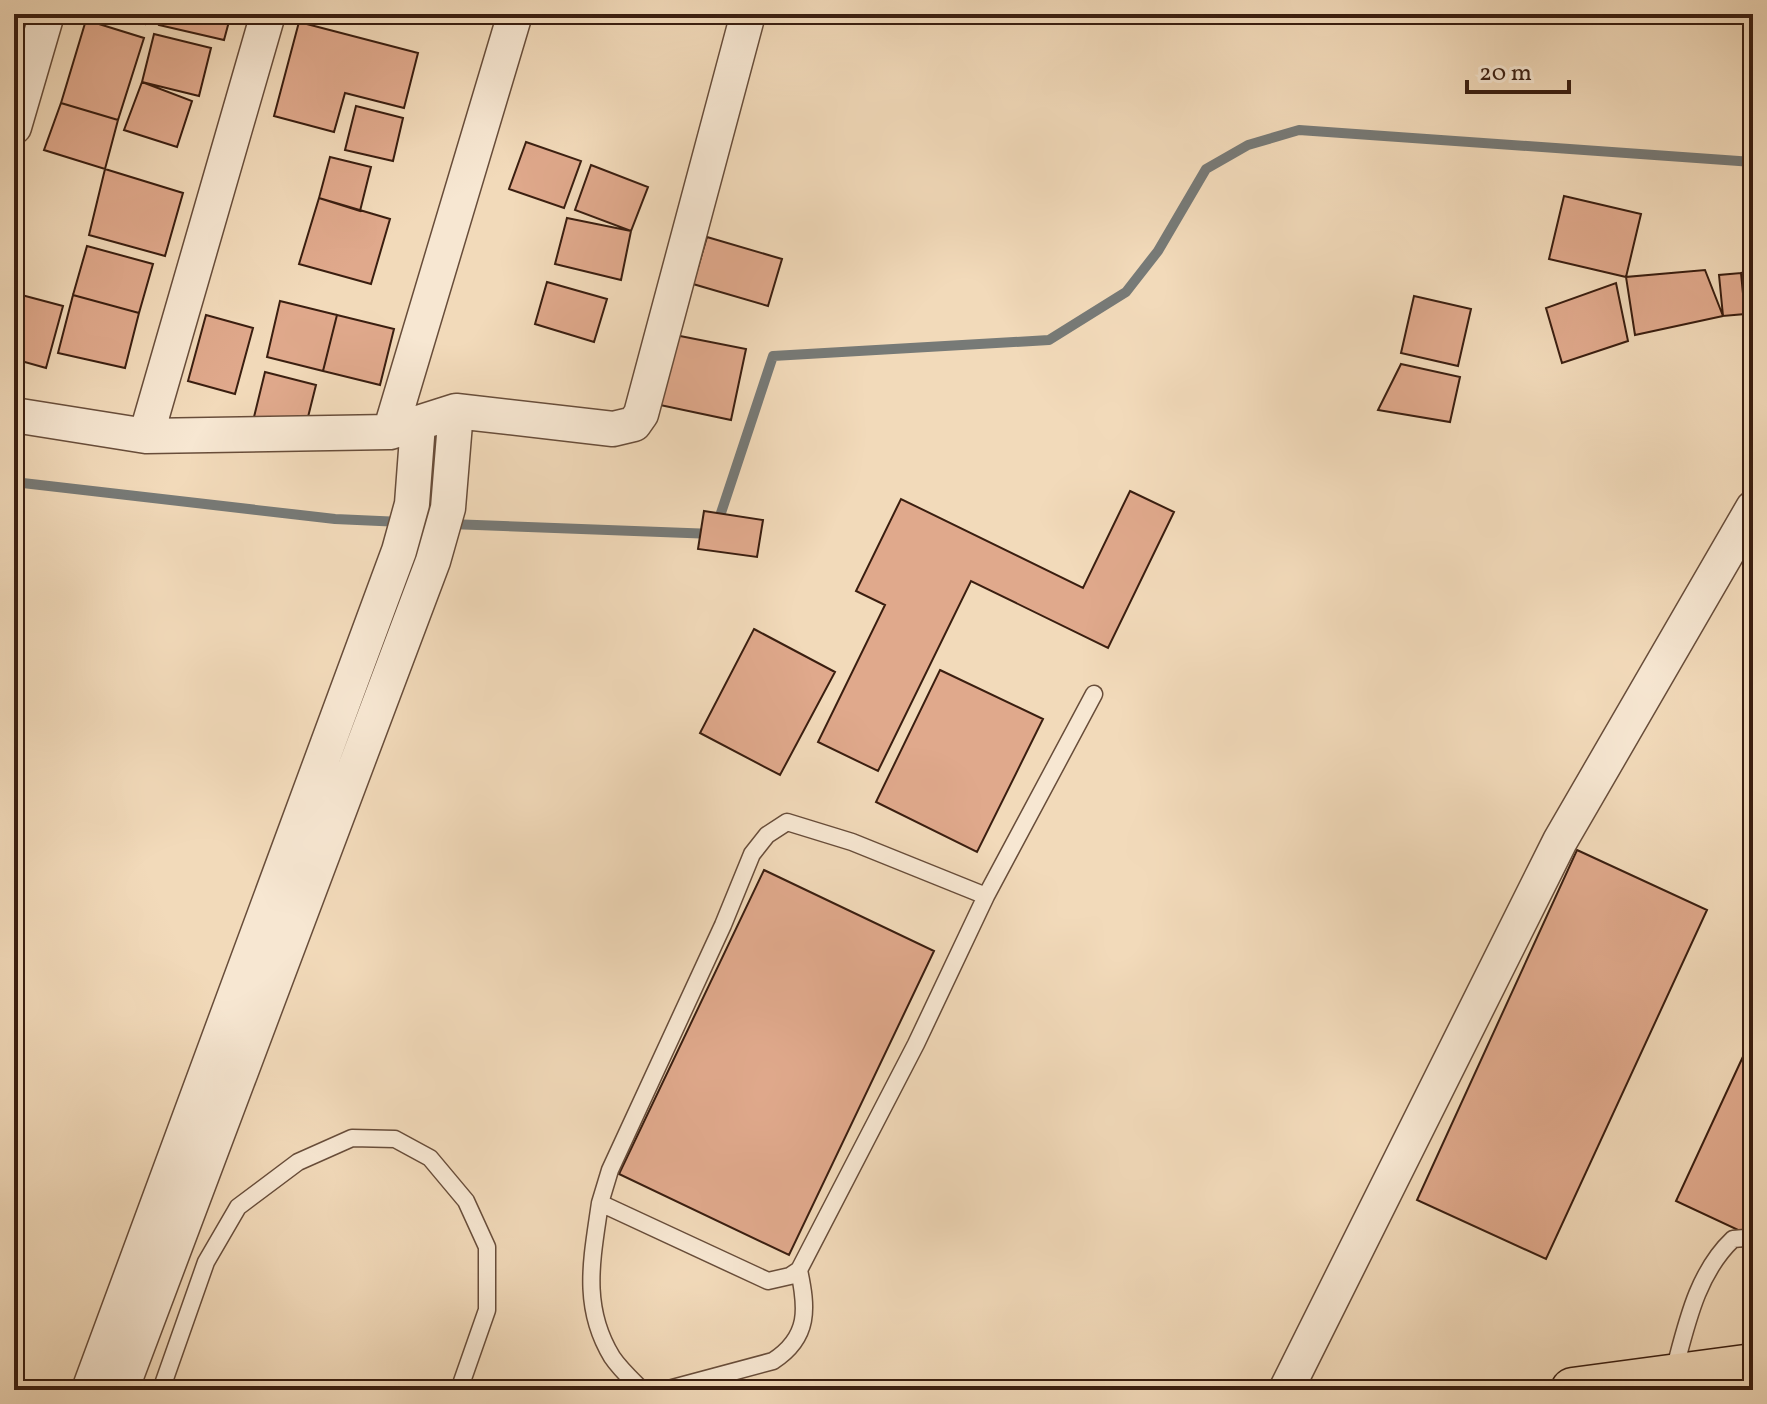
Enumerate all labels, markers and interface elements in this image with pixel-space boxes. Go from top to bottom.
scale bar [1467,44,1569,94]
text: 20 m [1479,57,1532,91]

